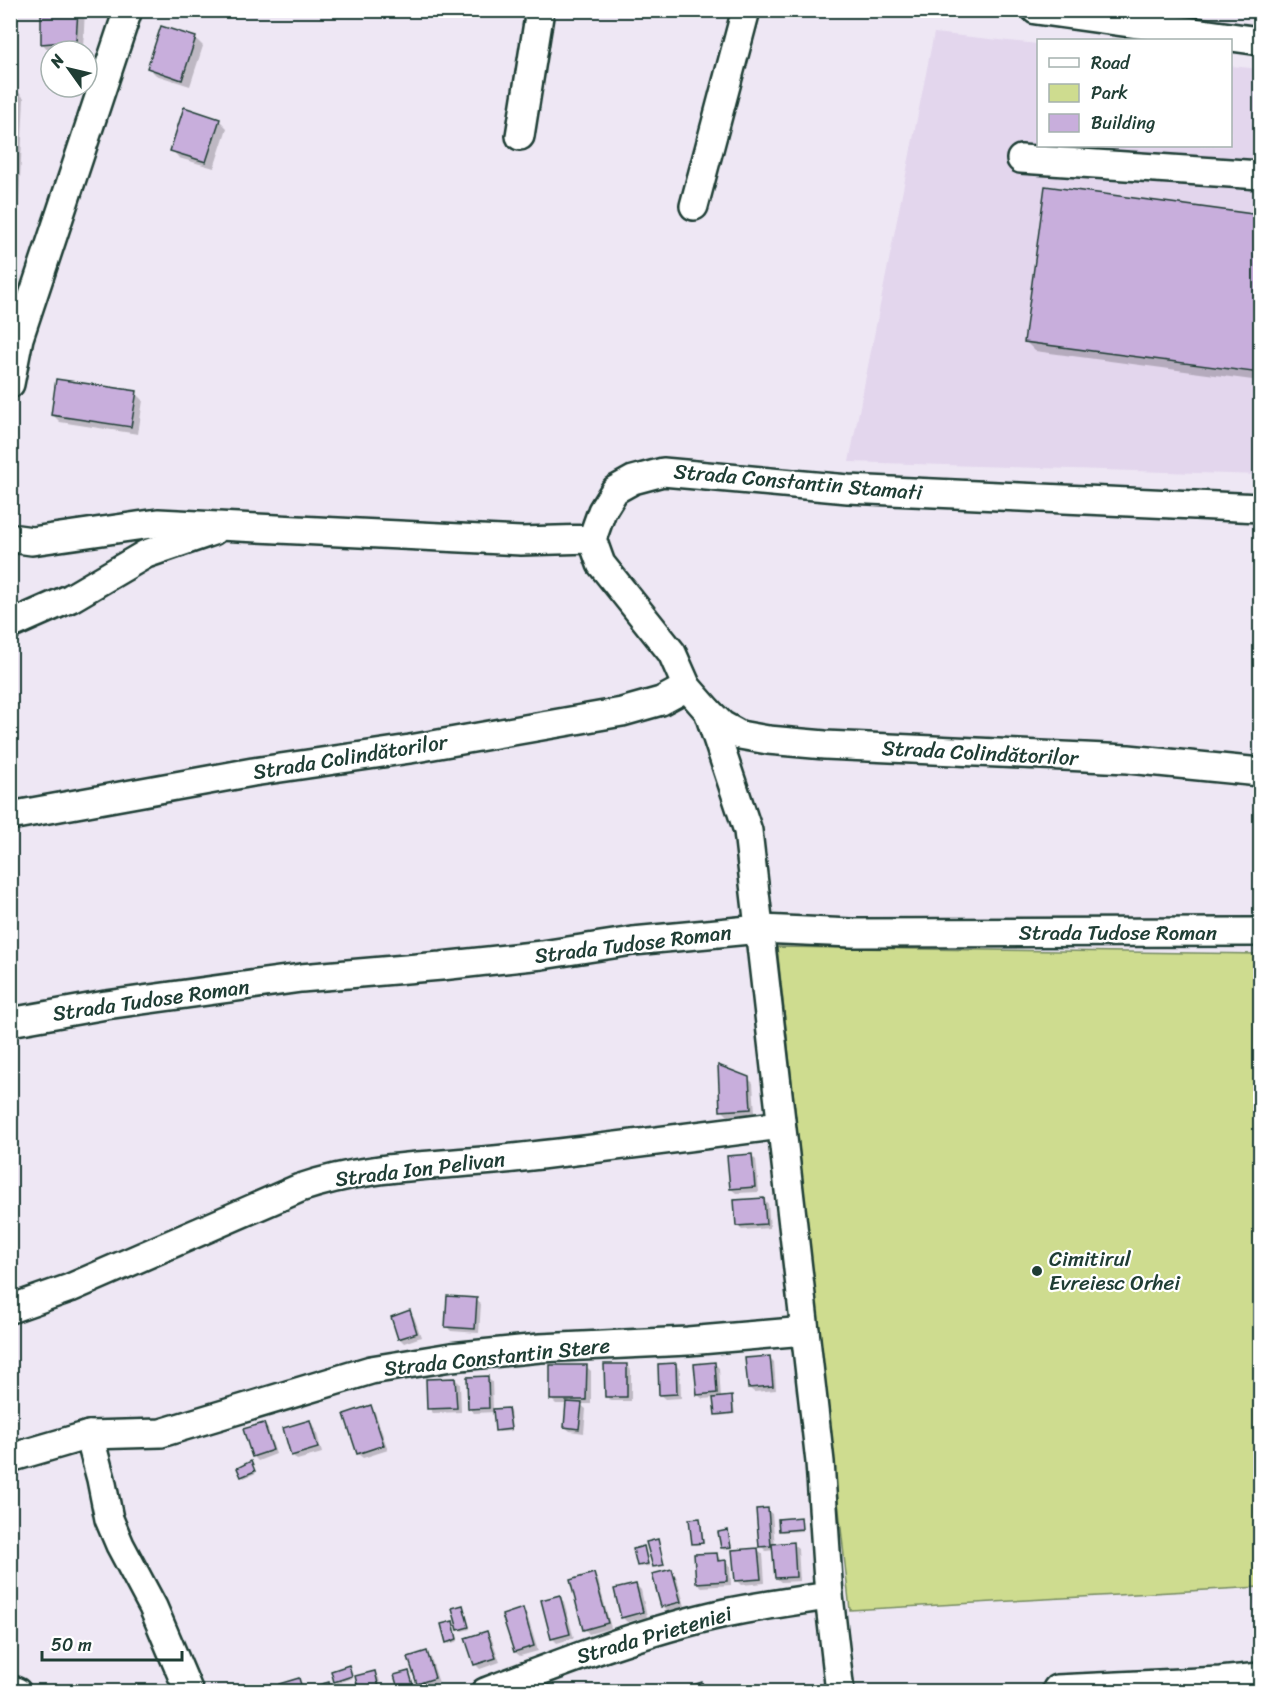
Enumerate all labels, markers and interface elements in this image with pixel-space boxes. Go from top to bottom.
north arrow [39,39,99,99]
legend [1037,39,1232,147]
text: N [41,47,73,74]
text: Road [1091,47,1131,79]
text: Park [1091,77,1128,109]
text: Building [1091,107,1155,139]
street label: Strada Constantin Stamati [672,452,925,512]
street label: Strada Colindătorilor [250,723,451,791]
street label: Strada Colindătorilor [881,729,1080,777]
street label: Strada Tudose Roman [532,913,734,975]
street label: Strada Tudose Roman [1019,914,1217,952]
street label: Strada Tudose Roman [50,967,252,1033]
street label: Strada Ion Pelivan [333,1140,507,1198]
place label: Cimitirul Evreiesc Orhei [1049,1240,1181,1302]
marker: Cimitirul Evreiesc Orhei [1030,1264,1044,1278]
street label: Strada Constantin Stere [382,1326,612,1388]
street label: Strada Prieteniei [572,1594,737,1675]
scale bar [42,1624,182,1662]
text: 50 m [51,1629,92,1661]

